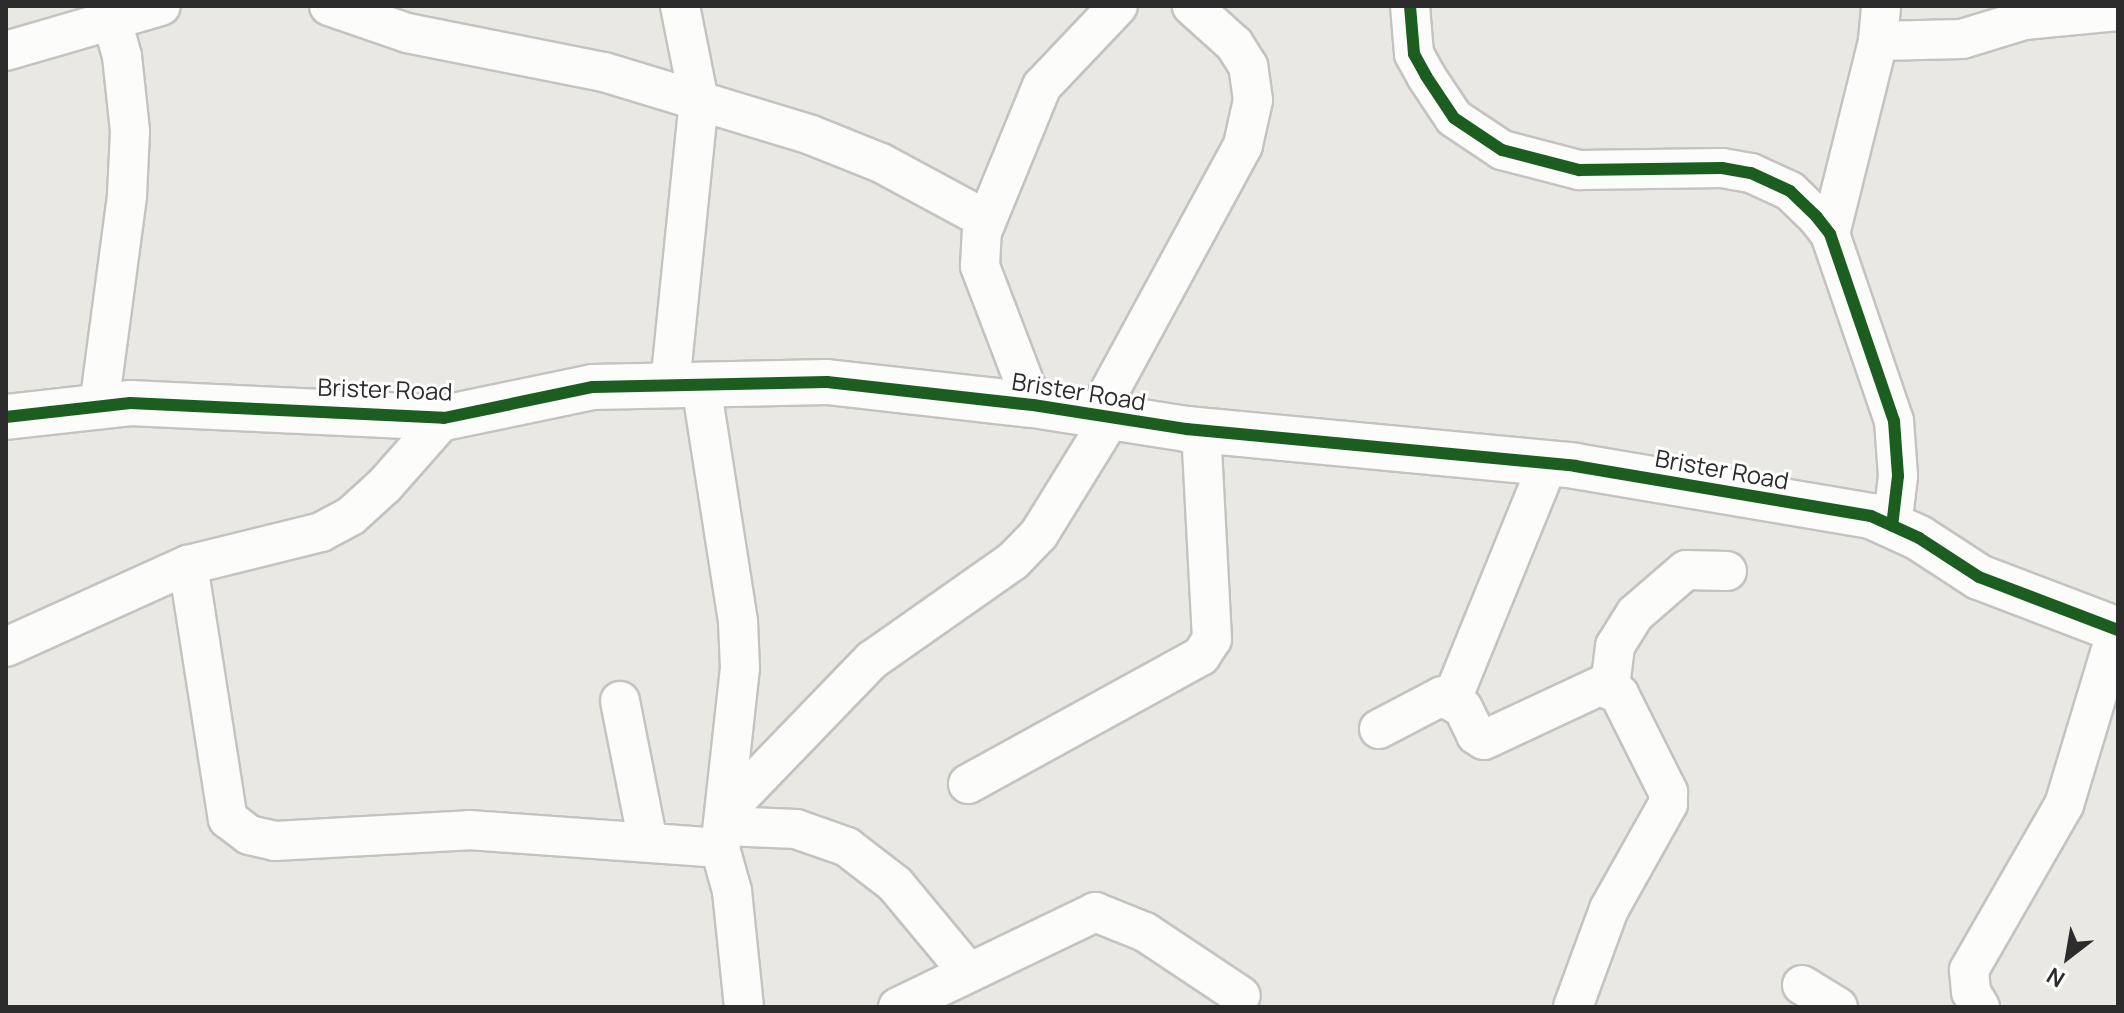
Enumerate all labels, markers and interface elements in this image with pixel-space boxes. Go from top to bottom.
street label: Brister Road [1010,366,1148,416]
street label: Brister Road [317,372,453,406]
street label: Brister Road [1653,443,1791,495]
north arrow [2028,917,2108,997]
text: N [2041,961,2070,995]

